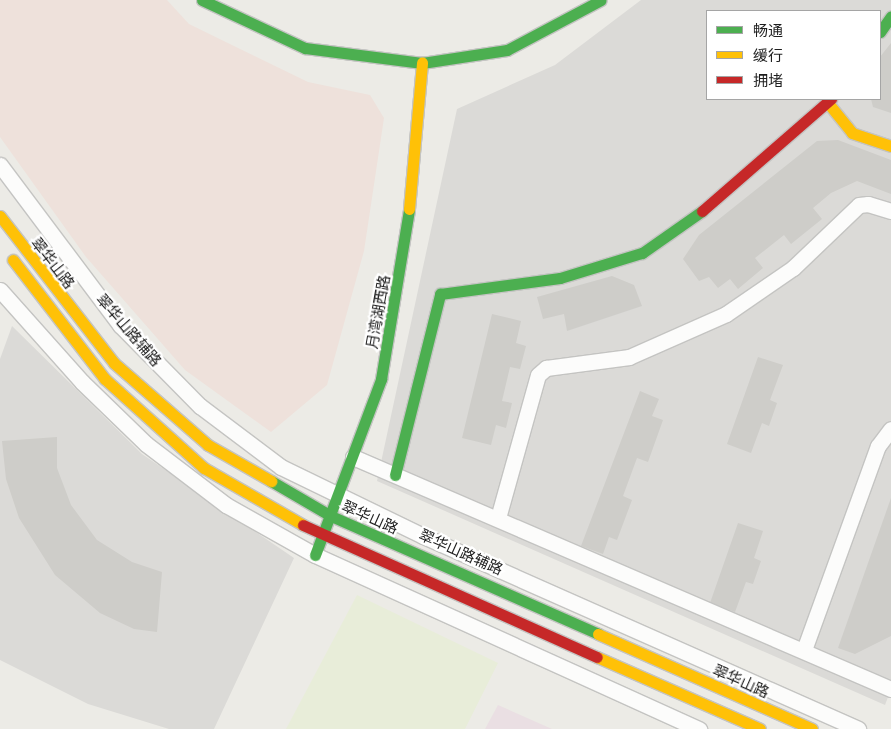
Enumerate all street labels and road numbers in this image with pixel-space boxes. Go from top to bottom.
street label: 翠华山路 [27,234,79,292]
street label: 月湾湖西路 [363,274,393,350]
street label: 翠华山路辅路 [93,290,165,370]
street label: 翠华山路 [339,497,401,537]
street label: 翠华山路辅路 [416,525,506,579]
street label: 翠华山路 [710,661,772,701]

